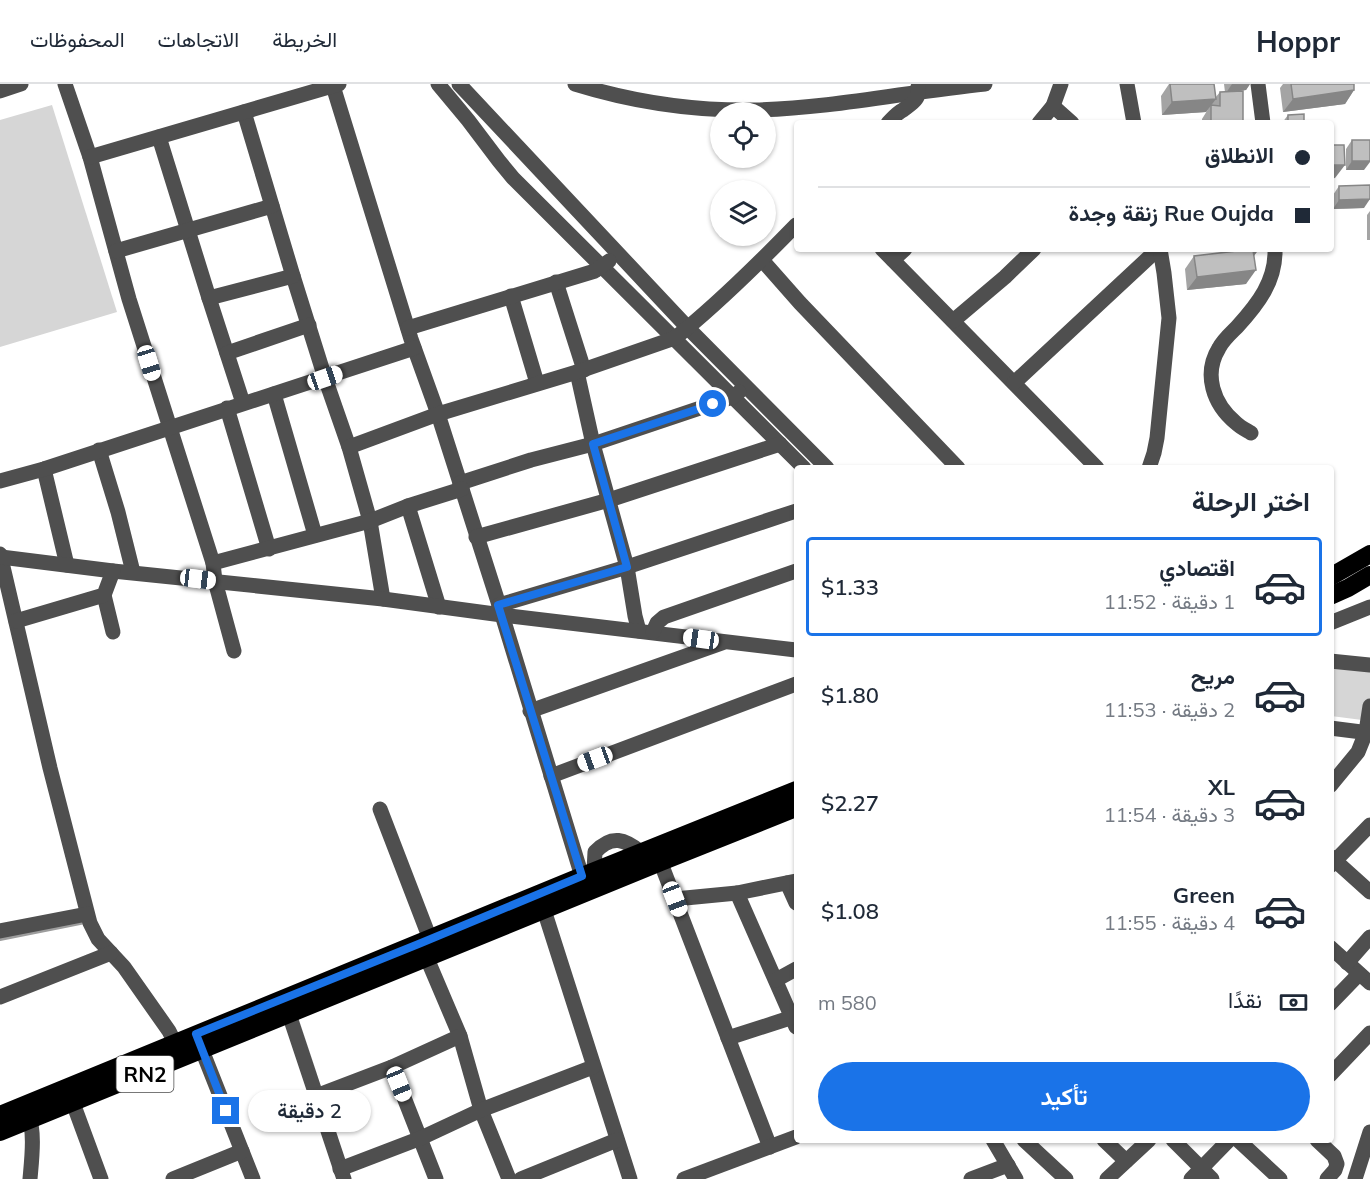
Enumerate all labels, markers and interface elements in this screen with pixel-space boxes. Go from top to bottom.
text: Hoppr [1256,24,1340,59]
text: المحفوظات [30,26,125,52]
text: الاتجاهات [158,26,239,52]
text: الخريطة [272,26,337,52]
map controls [710,102,776,246]
button: locate [710,102,776,168]
text: الانطلاق [1205,141,1274,169]
button: layers [710,180,776,246]
text: Rue Oujda زنقة وجدة [1068,199,1274,227]
car [135,343,163,383]
car [305,364,345,392]
route start [699,390,726,417]
text: اختر الرحلة [1192,484,1310,518]
text: اقتصادي [1159,554,1235,582]
icon: car [1253,560,1307,614]
car [179,568,217,590]
text: $1.33 [821,573,879,601]
text: 1 دقيقة · 11:52 [1104,589,1235,614]
car [682,628,720,650]
text: مريح [1191,662,1235,690]
icon: car [1253,668,1307,722]
text: $1.80 [821,681,879,709]
text: 2 دقيقة · 11:53 [1104,697,1235,722]
car [575,744,615,774]
text: XL [1208,773,1235,801]
icon: car [1253,776,1307,830]
text: $2.27 [821,789,879,817]
text: 3 دقيقة · 11:54 [1104,802,1235,827]
car [660,879,690,919]
text: Green [1173,881,1235,909]
icon: car [1253,884,1307,938]
text: $1.08 [821,897,879,925]
text: 4 دقيقة · 11:55 [1104,910,1235,935]
text: نقدًا [1228,986,1262,1014]
icon: cash [1277,986,1310,1019]
text: 580 m [818,990,877,1015]
road number: RN2 [116,1056,174,1092]
button: تأكيد [818,1062,1310,1131]
car [384,1064,414,1104]
callout: 2 دقيقة [247,1090,370,1132]
route end [212,1097,239,1124]
text: 2 دقيقة [277,1098,342,1123]

